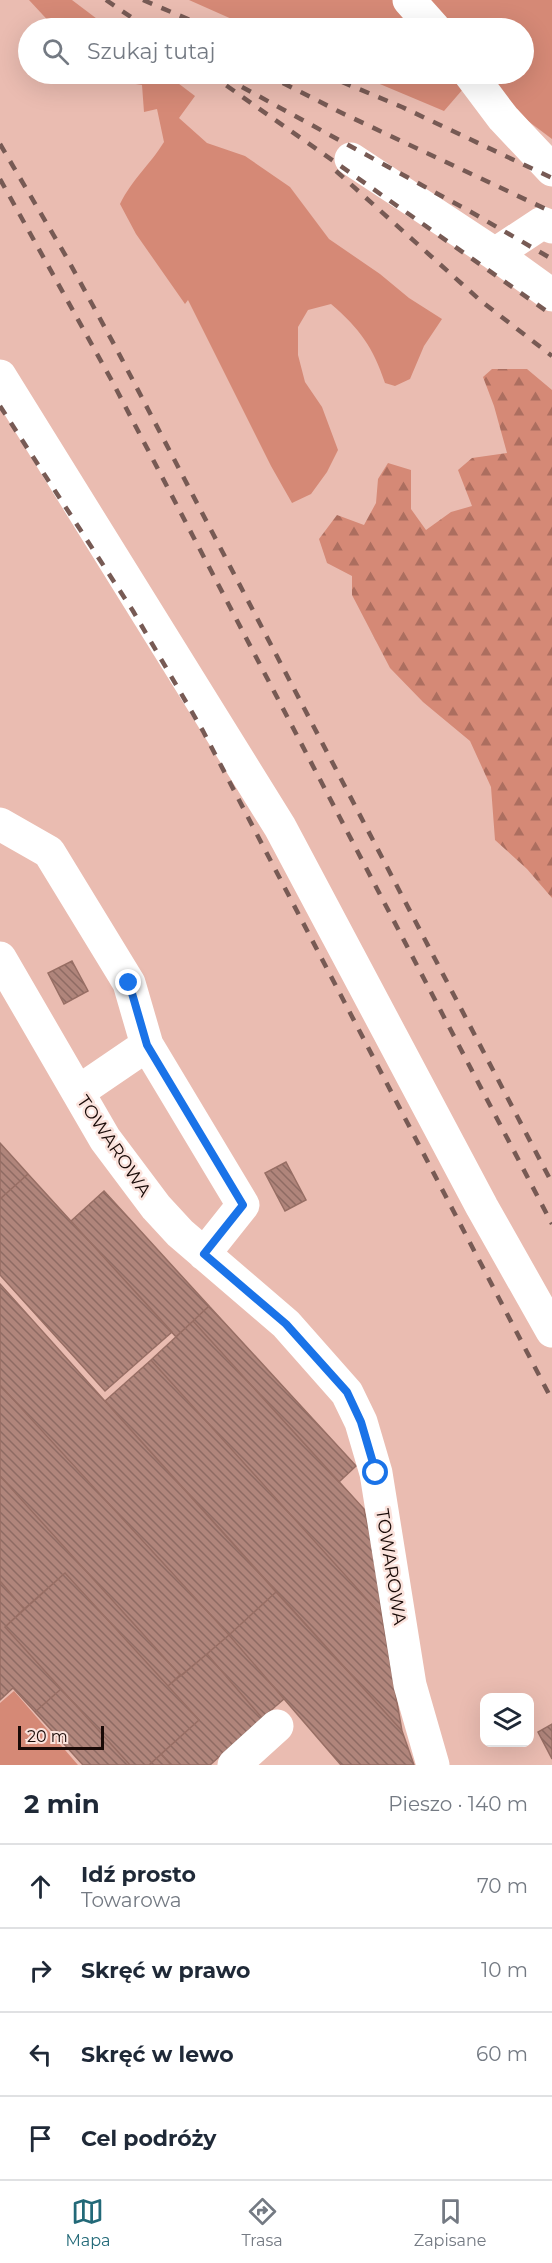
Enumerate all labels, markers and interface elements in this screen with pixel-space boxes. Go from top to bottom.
search box [18,18,534,84]
icon: search [39,35,72,68]
text: Szukaj tutaj [87,38,215,65]
route end [115,969,141,995]
street label: TOWAROWA [72,1091,156,1201]
route start [362,1459,388,1485]
street label: TOWAROWA [371,1507,411,1627]
map controls [480,1693,534,1747]
button: layers [480,1693,534,1747]
scale bar [18,1723,104,1750]
text: 20 m [27,1727,68,1746]
text: 2 min [24,1788,100,1820]
text: Pieszo · 140 m [388,1792,528,1816]
text: Idź prosto [81,1861,196,1888]
icon: ahead [24,1870,57,1903]
text: 70 m [477,1874,528,1898]
text: Towarowa [81,1888,182,1912]
icon: right [24,1954,57,1987]
text: Skręć w prawo [81,1957,250,1984]
text: 10 m [481,1958,528,1982]
icon: left [24,2038,57,2071]
text: Skręć w lewo [81,2041,234,2068]
text: 60 m [476,2042,528,2066]
icon: arrive [24,2122,57,2155]
text: Cel podróży [81,2125,217,2152]
tab: Mapa [65,2195,110,2250]
tab: Trasa [241,2195,283,2250]
tab: Zapisane [414,2195,487,2250]

